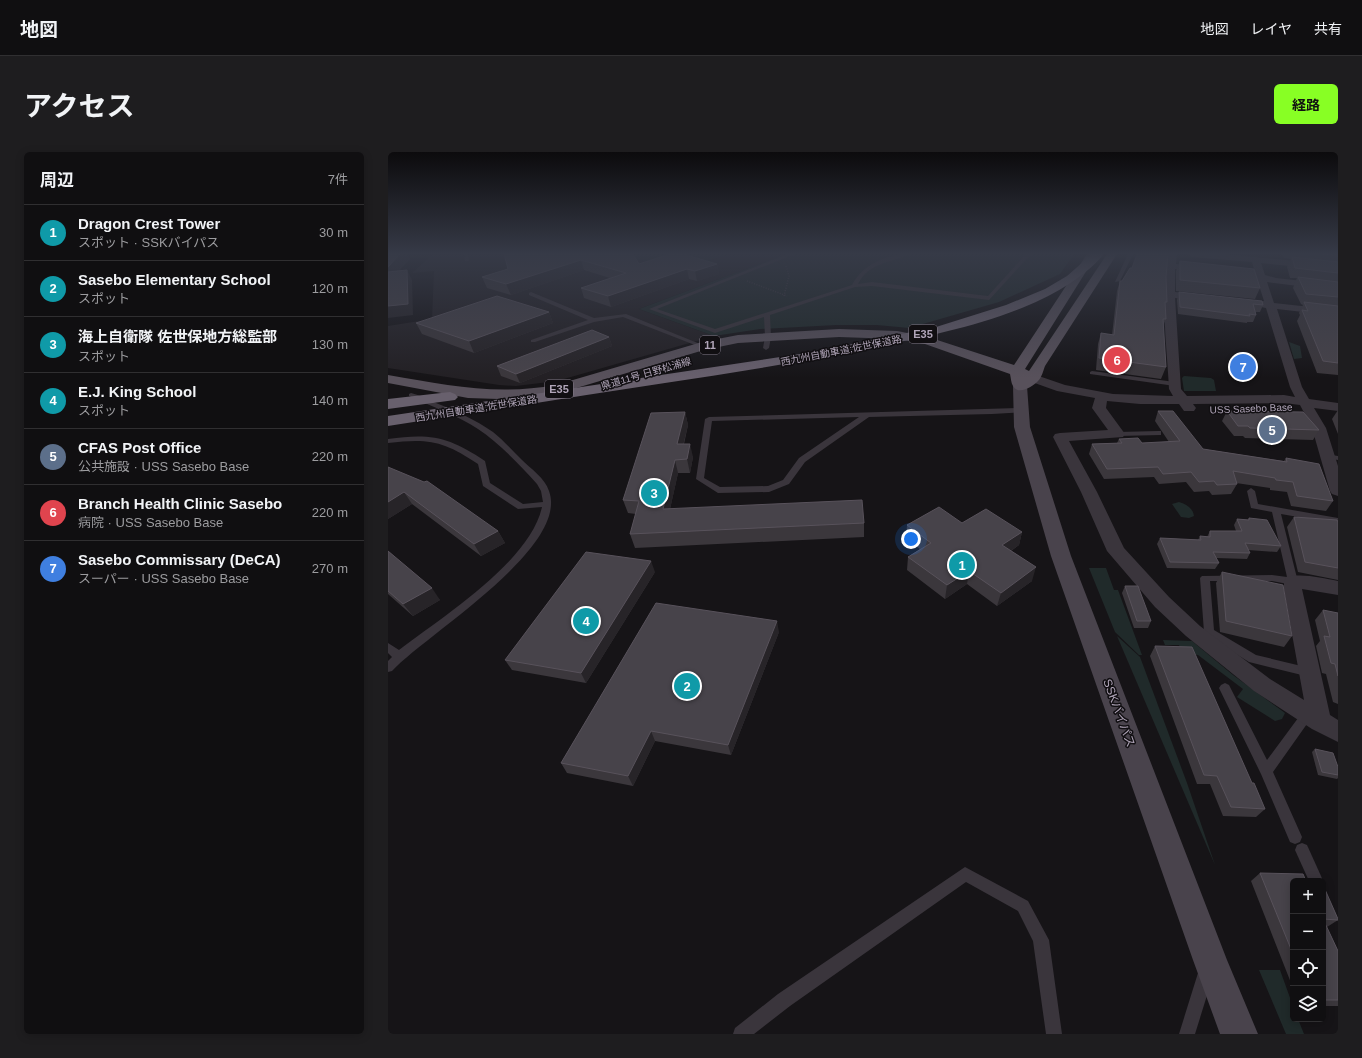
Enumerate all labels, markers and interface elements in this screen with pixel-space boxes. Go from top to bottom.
text: 地図 [20,19,58,40]
text: 地図 [1200,21,1228,37]
text: レイヤ [1250,21,1292,37]
text: 共有 [1314,21,1342,37]
button: 経路 [1274,84,1338,124]
text: アクセス [24,91,135,122]
text: 周辺 [40,171,74,190]
text: 7件 [328,172,348,187]
text: Dragon Crest Tower [78,215,220,232]
text: 1 [49,225,57,240]
text: 30 m [319,225,348,240]
text: スポット · SSKバイパス [78,235,219,250]
text: Sasebo Elementary School [78,271,271,288]
text: 2 [49,281,57,296]
text: 120 m [312,281,348,296]
text: スポット [78,291,130,306]
road number: E35 [909,325,937,343]
text: 海上自衛隊 佐世保地方総監部 [78,328,277,345]
street label: 西九州自動車道;佐世保道路 [780,333,902,368]
road number: 11 [700,336,720,354]
text: 3 [49,337,57,352]
text: 130 m [312,337,348,352]
pin: 6 [1104,345,1130,375]
text: スポット [78,349,130,364]
pin: 7 [1230,352,1256,382]
street label: 県道11号 日野松浦線 [600,355,692,392]
road number: E35 [545,380,573,398]
text: E.J. King School [78,383,196,400]
text: 4 [49,393,57,408]
text: 140 m [312,393,348,408]
street label: 西九州自動車道;佐世保道路 [415,393,538,424]
street label: USS Sasebo Base [1209,402,1293,415]
text: スポット [78,403,130,418]
pin: 5 [1259,415,1285,445]
text: CFAS Post Office [78,439,201,456]
text: 5 [49,449,57,464]
text: 220 m [312,449,348,464]
text: 公共施設 · USS Sasebo Base [78,459,249,474]
pin: 3 [641,478,667,508]
text: Branch Health Clinic Sasebo [78,495,282,512]
text: 6 [49,505,57,520]
text: 220 m [312,505,348,520]
text: 病院 · USS Sasebo Base [78,515,223,530]
your location [901,529,921,549]
pin: 1 [949,550,975,580]
text: Sasebo Commissary (DeCA) [78,551,281,568]
text: 7 [49,561,57,576]
text: 270 m [312,561,348,576]
text: スーパー · USS Sasebo Base [78,571,249,586]
pin: 4 [573,606,599,636]
pin: 2 [674,671,700,701]
street label: SSKバイパス [1100,677,1138,749]
map controls [1290,878,1326,1022]
button: + [1290,878,1326,914]
button: − [1290,914,1326,950]
button: locate [1290,950,1326,986]
button: layers [1290,986,1326,1022]

